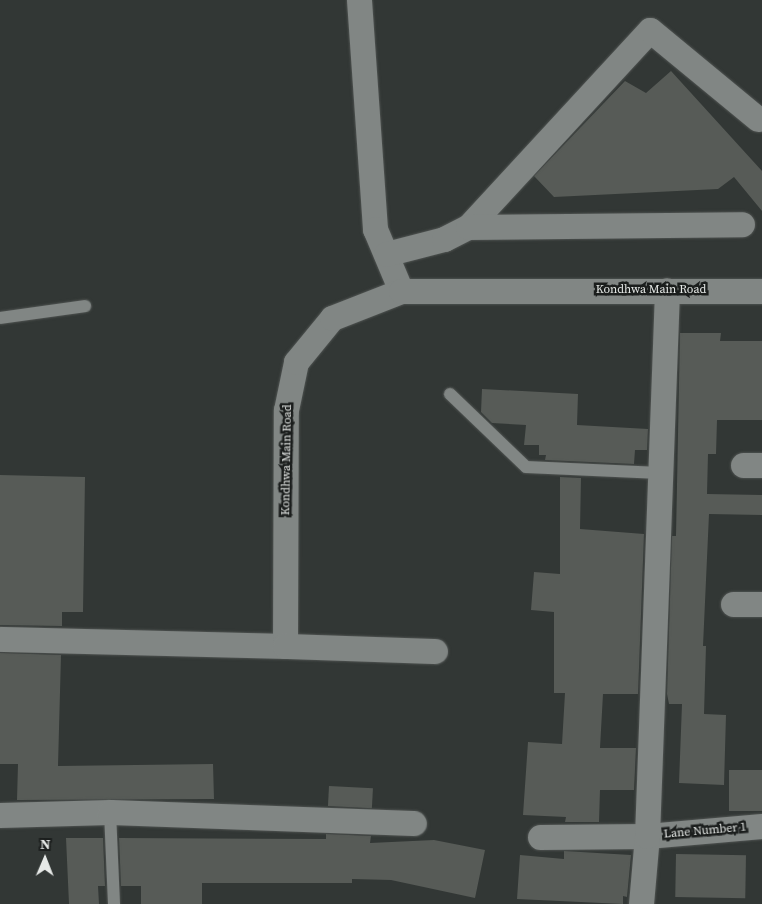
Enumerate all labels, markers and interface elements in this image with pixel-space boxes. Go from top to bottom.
street label: Kondhwa Main Road [596,283,706,297]
street label: Kondhwa Main Road [279,405,295,515]
street label: Lane Number 1 [663,820,747,842]
north arrow [20,834,70,884]
text: N [40,834,51,854]

